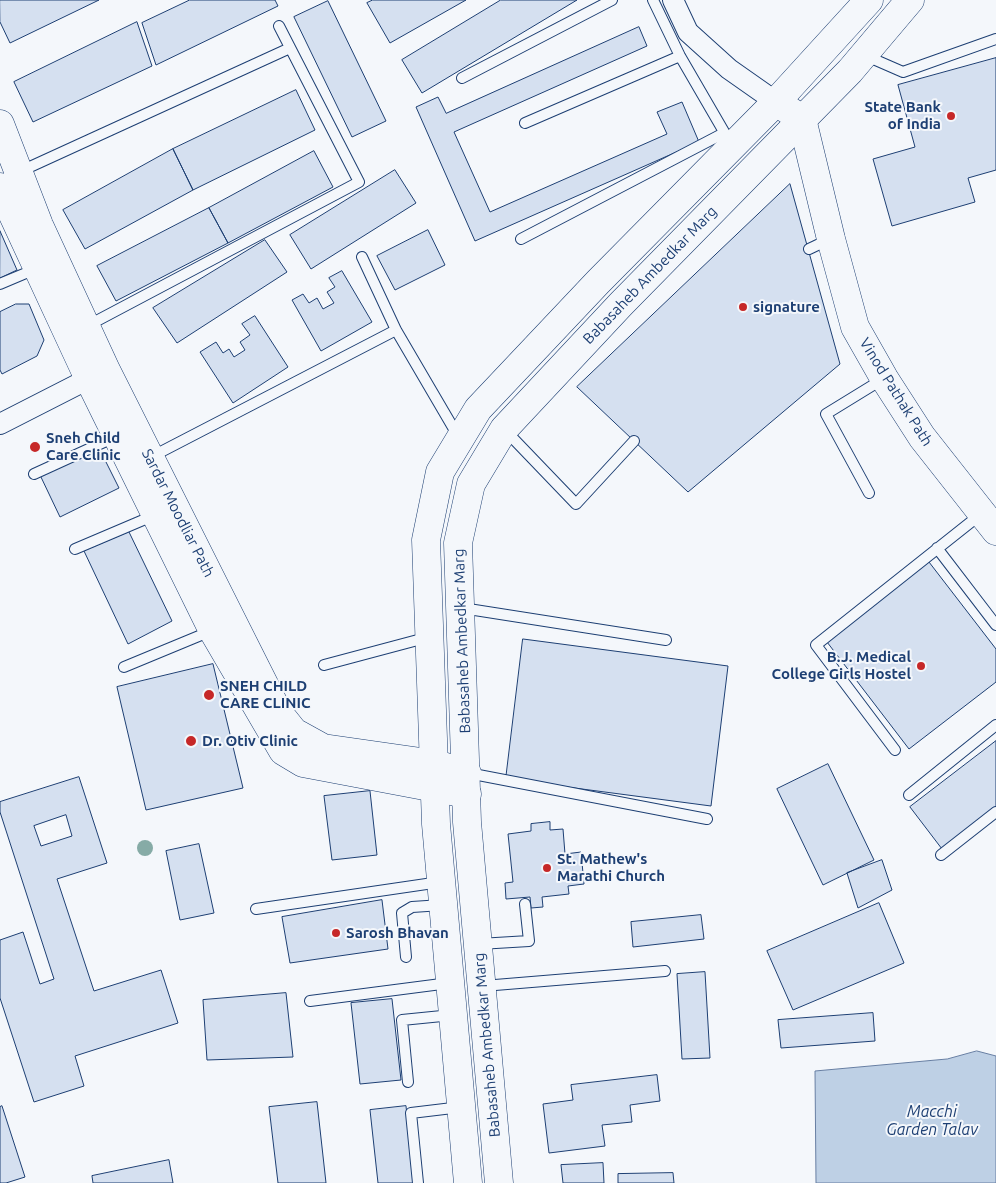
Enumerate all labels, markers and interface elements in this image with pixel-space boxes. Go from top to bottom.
place label: State Bank of India [864,98,941,133]
marker: State Bank of India [945,110,957,122]
street label: Babasaheb Ambedkar Marg [579,202,721,348]
place label: signature [753,298,820,316]
marker: signature [737,301,749,313]
street label: Vinod Pathak Path [856,335,936,449]
place label: Sneh Child Care Clinic [46,429,121,464]
marker: Sneh Child Care Clinic [28,440,42,454]
street label: Sardar Moodliar Path [138,446,218,580]
street label: Babasaheb Ambedkar Marg [450,548,474,734]
place label: B.J. Medical College Girls Hostel [771,648,911,683]
marker: B.J. Medical College Girls Hostel [915,660,927,672]
place label: SNEH CHILD CARE CLINIC [220,677,310,712]
marker: SNEH CHILD CARE CLINIC [202,688,216,702]
place label: Dr. Otiv Clinic [202,732,298,750]
marker: Dr. Otiv Clinic [184,734,198,748]
place label: St. Mathew's Marathi Church [557,850,665,885]
marker: St. Mathew's Marathi Church [541,862,553,874]
place label: Sarosh Bhavan [346,924,449,942]
marker: Sarosh Bhavan [330,927,342,939]
street label: Babasaheb Ambedkar Marg [470,952,504,1138]
water label: Macchi Garden Talav [886,1102,978,1140]

